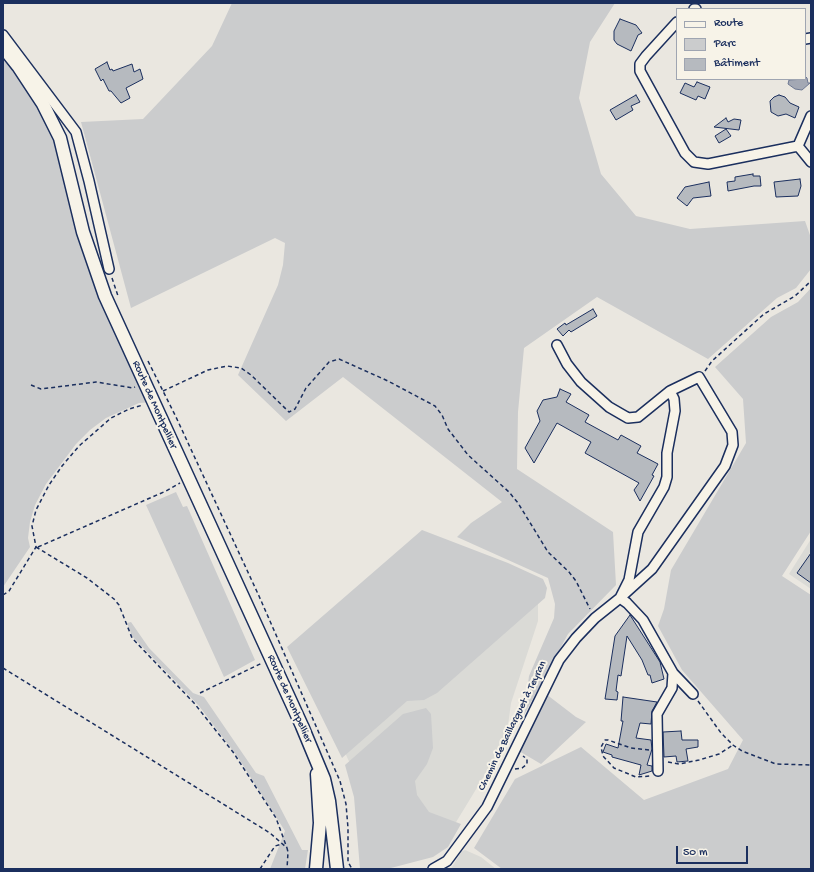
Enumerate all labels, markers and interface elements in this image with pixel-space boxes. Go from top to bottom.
legend [676,8,806,80]
text: Route [714,17,743,31]
text: Parc [714,37,736,51]
text: Bâtiment [714,57,760,71]
street label: Route de Montpellier [129,359,179,451]
street label: Route de Montpellier [264,653,314,745]
street label: Chemin de Baillarguet à Teyran [476,659,550,793]
scale bar [678,838,750,864]
text: 50 m [683,846,708,860]

